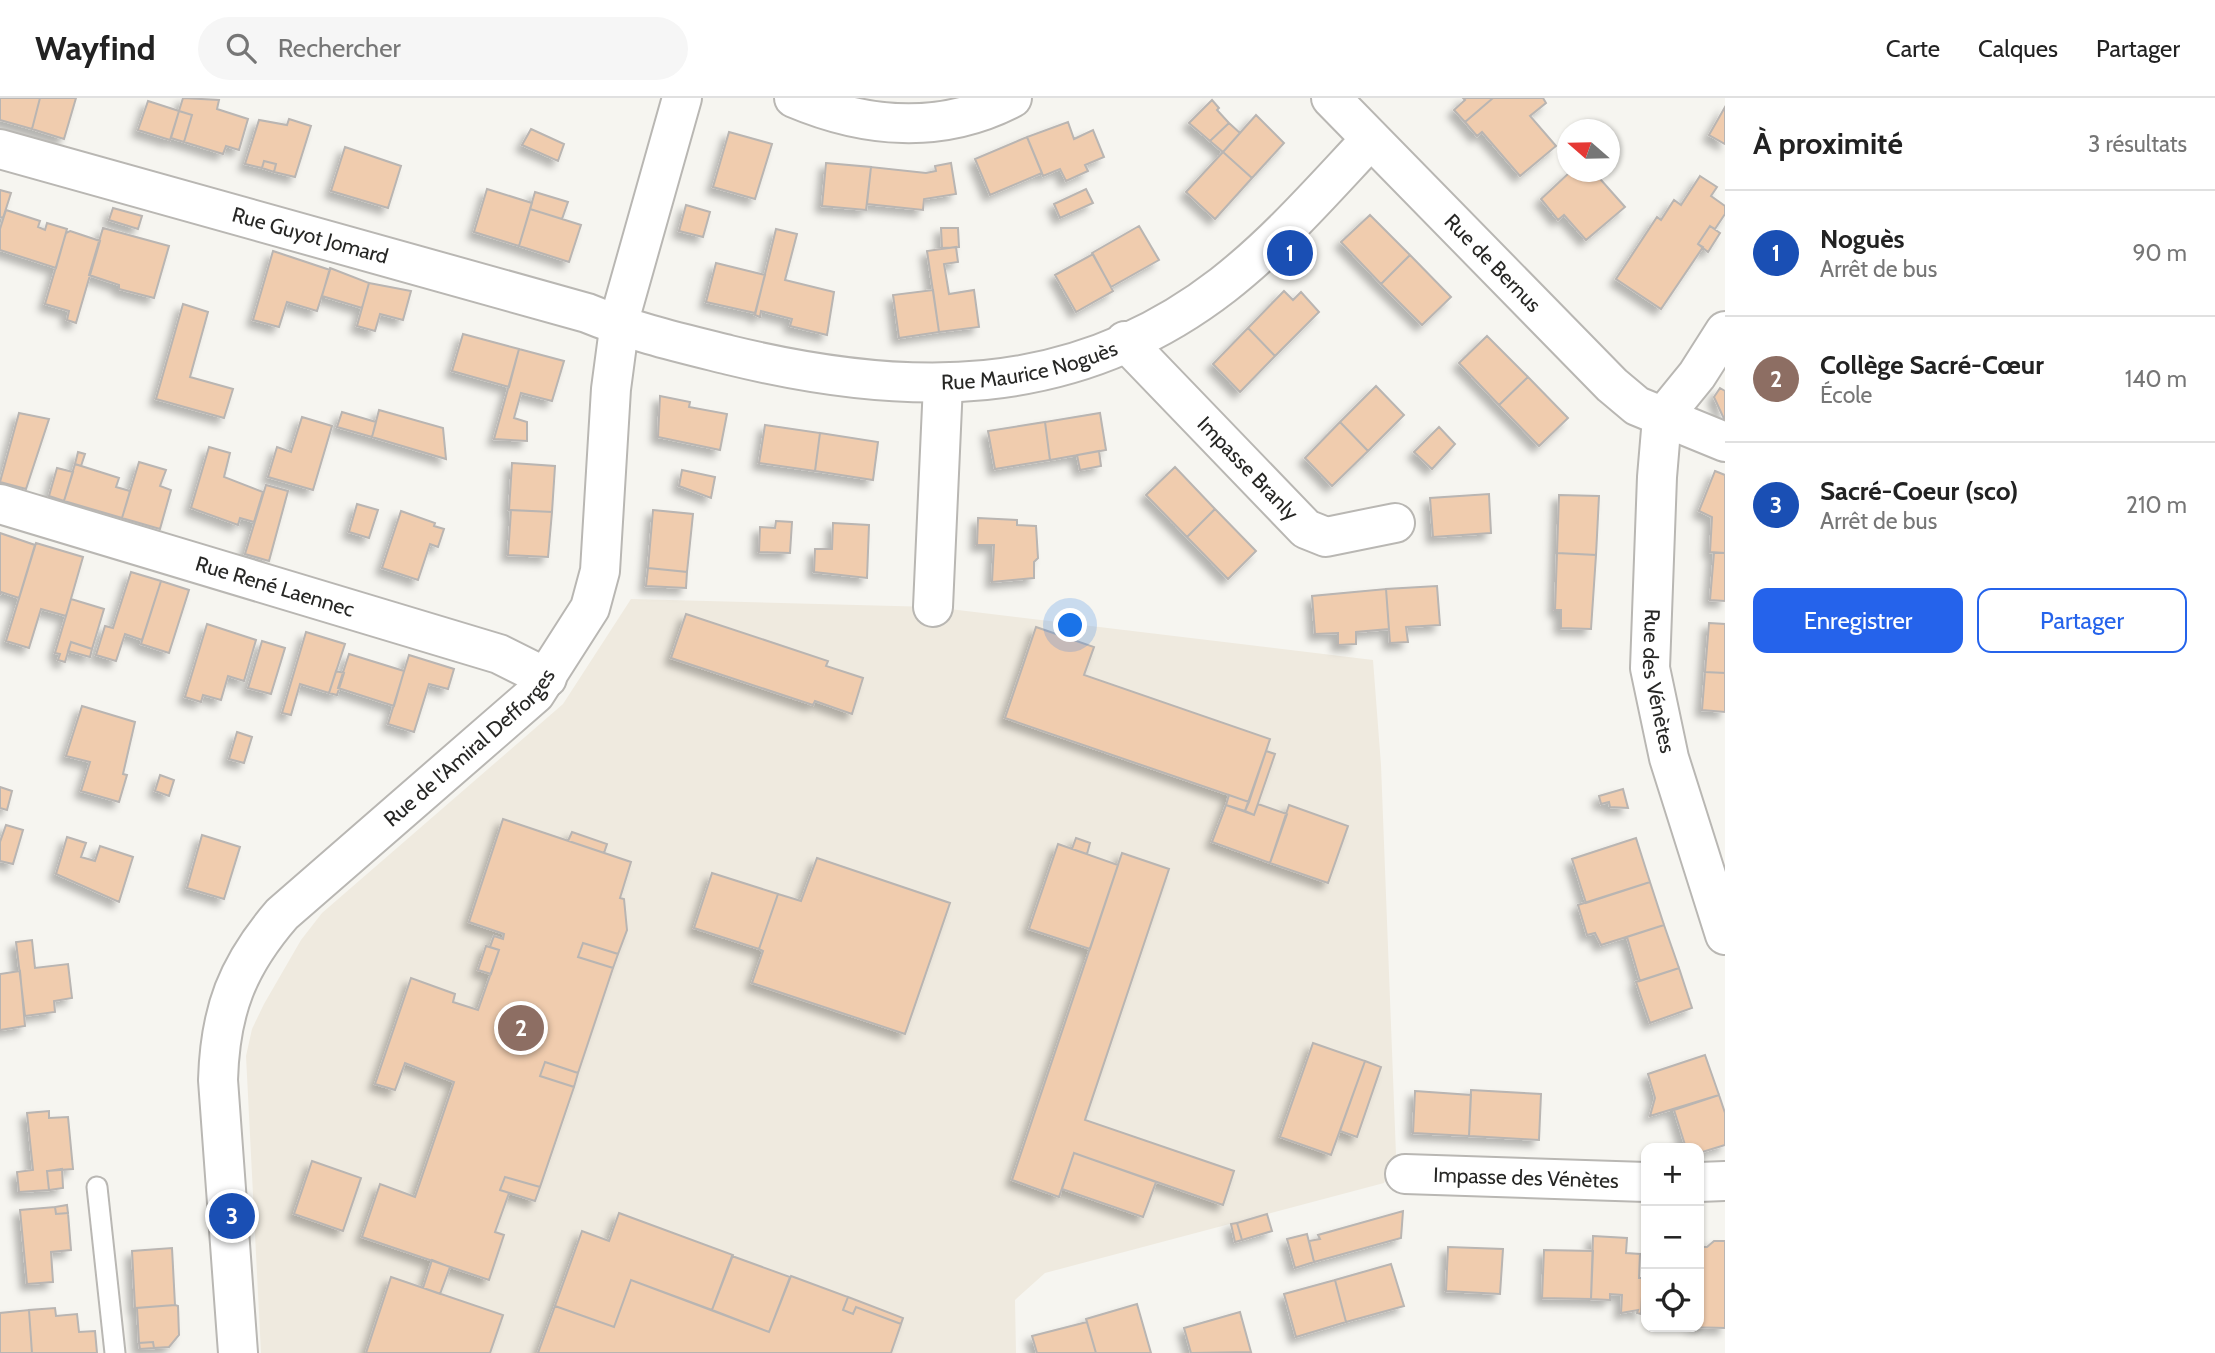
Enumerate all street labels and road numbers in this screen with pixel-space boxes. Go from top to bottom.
street label: Rue Guyot Jomard [229,202,391,269]
street label: Rue de Bernus [1439,208,1547,317]
street label: Rue Maurice Noguès [941,335,1121,395]
street label: Impasse Branly [1192,411,1304,526]
street label: Rue René Laennec [193,551,357,622]
street label: Rue des Vénètes [1638,608,1681,756]
street label: Rue de l'Amiral Defforges [379,664,560,832]
street label: Impasse des Vénètes [1433,1162,1619,1193]

